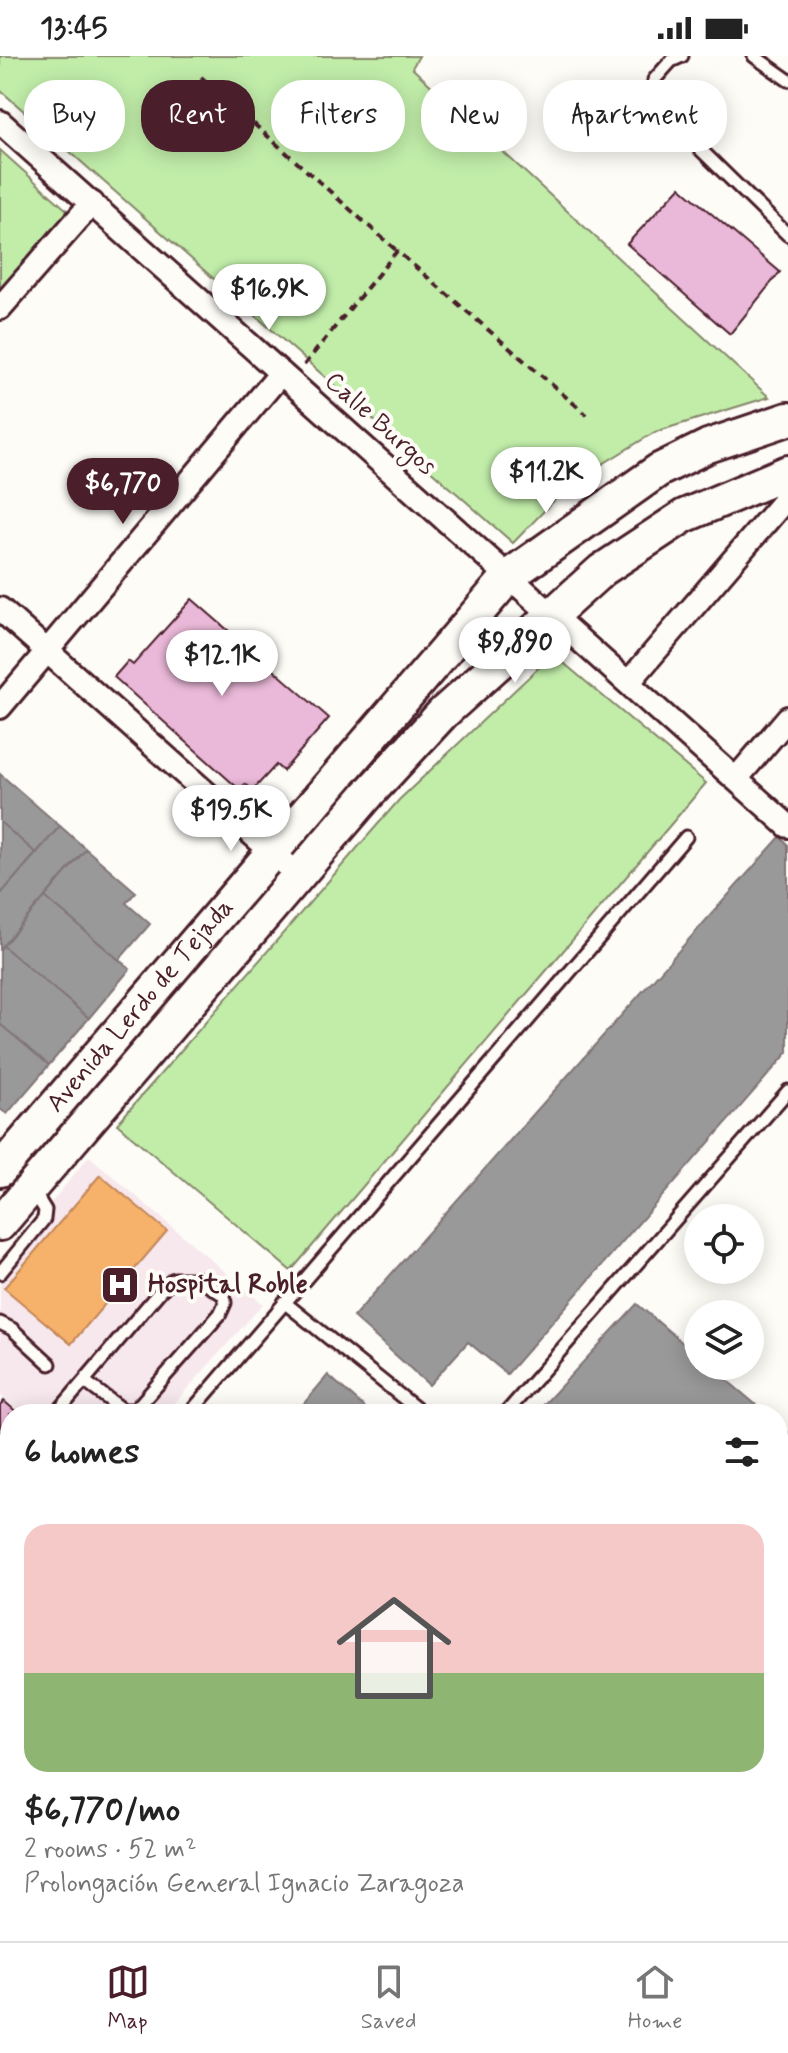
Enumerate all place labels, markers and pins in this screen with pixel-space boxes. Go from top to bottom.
pin: $16.9K [204,264,334,332]
pin: $11.2K [481,447,611,515]
pin: $6,770 [58,458,188,526]
pin: $9,890 [450,617,580,685]
pin: $12.1K [157,630,287,698]
pin: $19.5K [166,785,296,853]
hospital icon: Hospital Roble [99,1264,141,1306]
place label: Hospital Roble [148,1268,308,1302]

